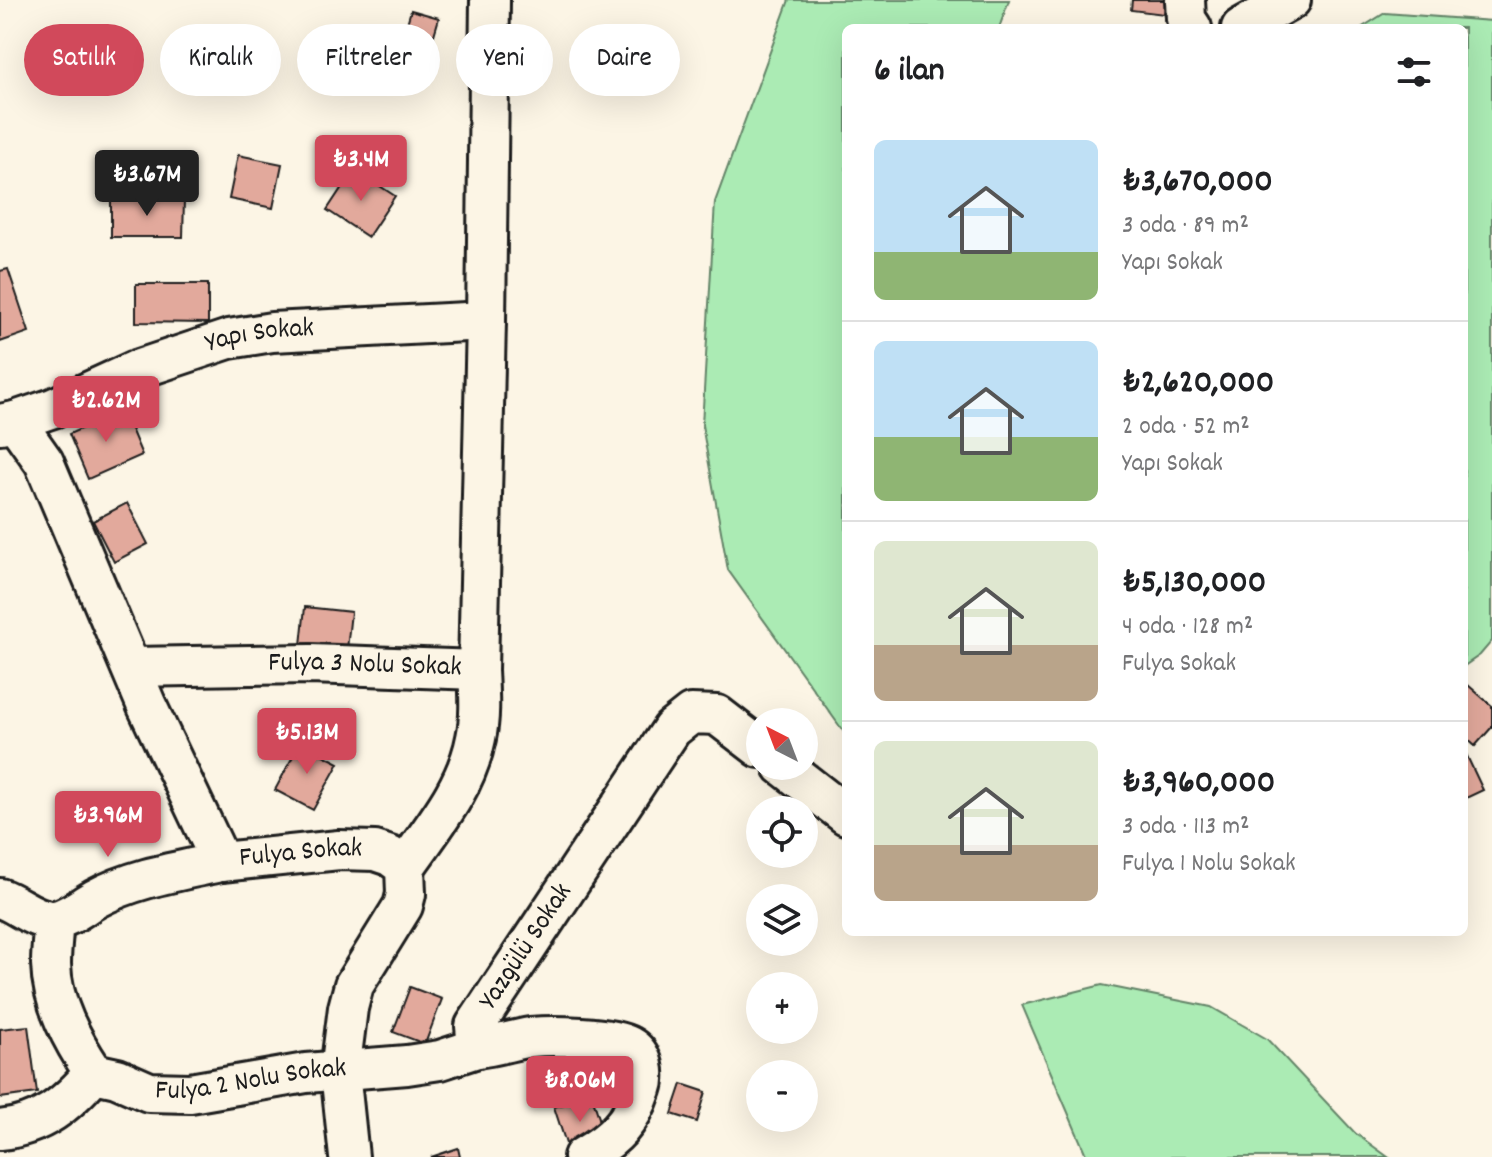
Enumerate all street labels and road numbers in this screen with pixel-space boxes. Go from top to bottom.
street label: Yapı Sokak [201,310,315,365]
street label: Fulya 3 Nolu Sokak [268,644,462,689]
street label: Fulya Sokak [238,830,363,880]
street label: Yazgülü Sokak [471,876,584,1019]
street label: Fulya 2 Nolu Sokak [155,1050,348,1113]

